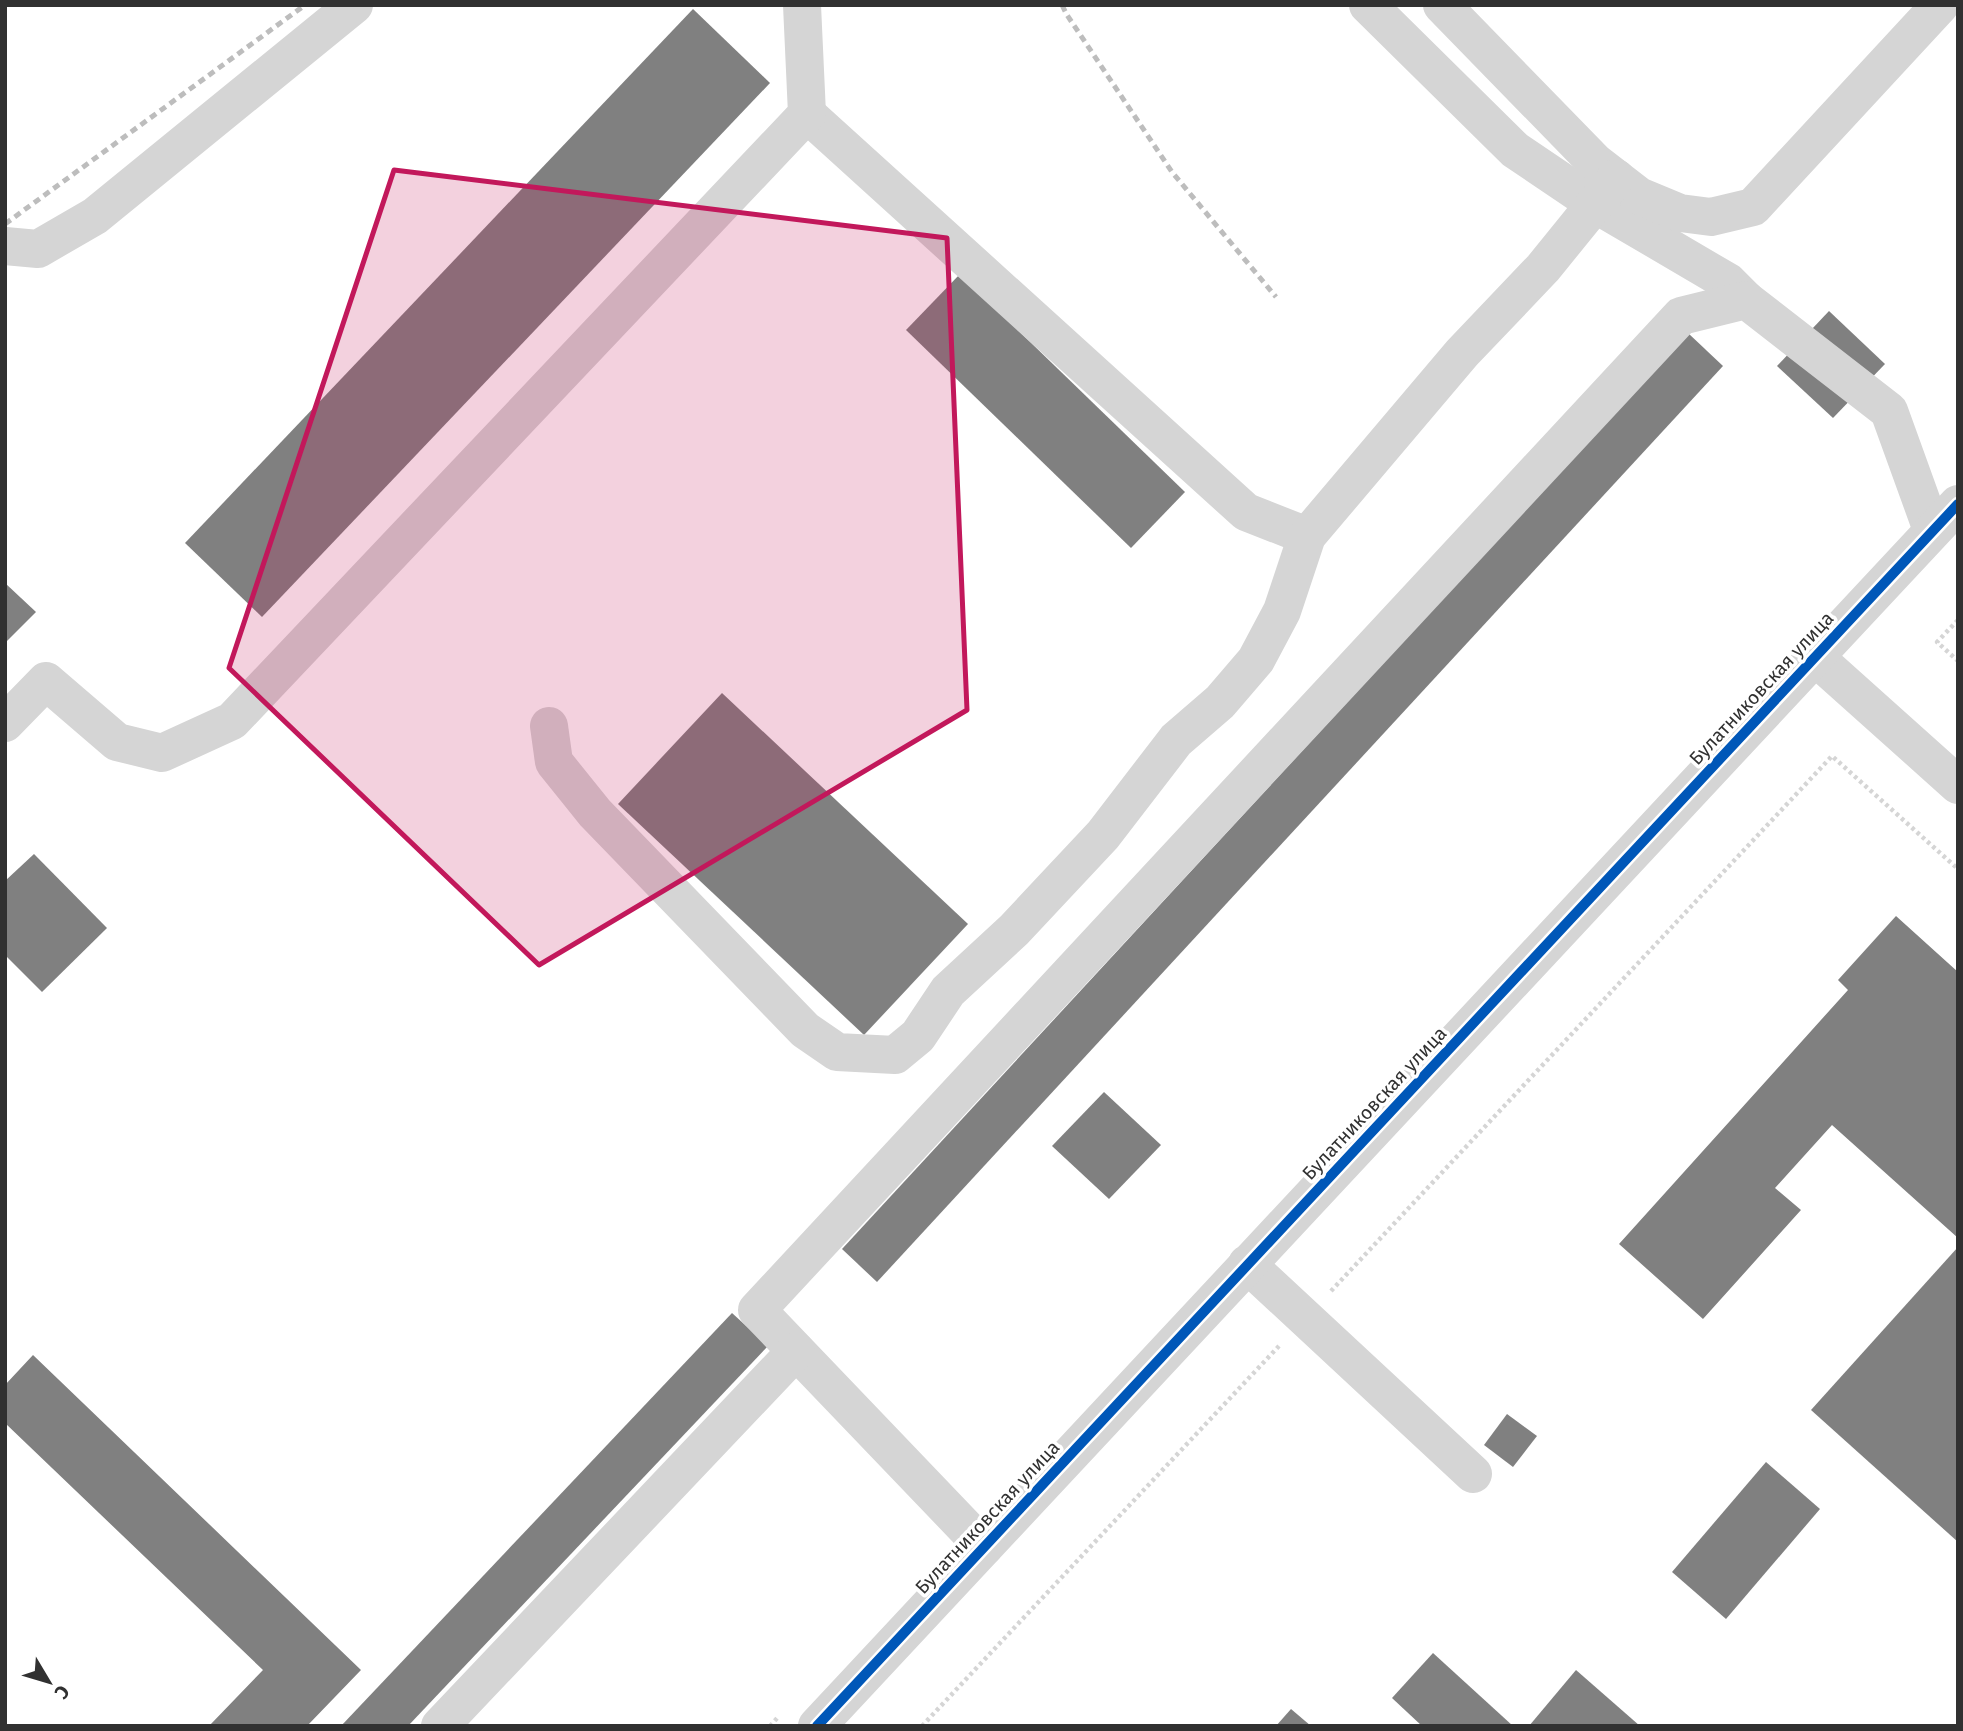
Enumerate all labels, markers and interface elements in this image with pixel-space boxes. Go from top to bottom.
street label: Булатниковская улица [1684,607,1838,770]
street label: Булатниковская улица [1297,1022,1451,1185]
street label: Булатниковская улица [910,1436,1064,1599]
north arrow [14,1647,84,1717]
text: С [50,1681,74,1704]

